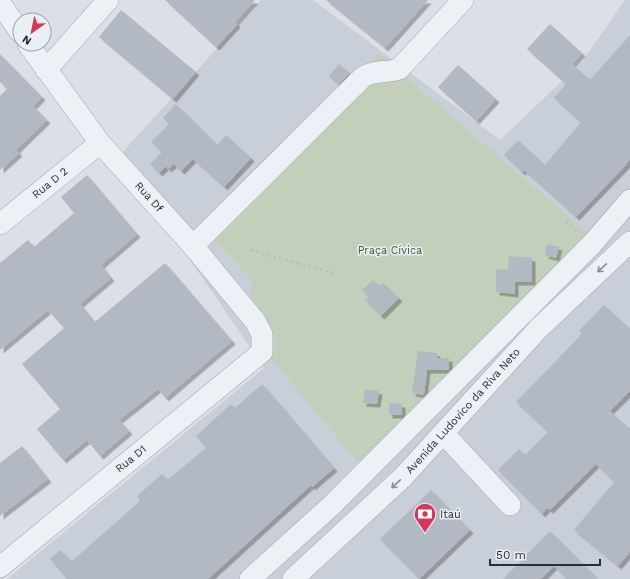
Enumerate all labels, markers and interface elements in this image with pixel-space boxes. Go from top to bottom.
north arrow [12,12,52,52]
text: N [20,32,34,48]
street label: Rua D 2 [30,165,70,201]
street label: Rua Df [132,179,166,215]
park label: Praça Cívica [358,244,422,257]
one-way arrow [596,264,607,273]
street label: Avenida Ludovico da Riva Neto [403,345,523,477]
street label: Rua D1 [113,443,149,475]
one-way arrow [391,479,401,489]
bank icon: Itaú [412,501,438,534]
place label: Itaú [440,508,461,521]
scale bar [490,541,600,567]
text: 50 m [496,548,526,562]

